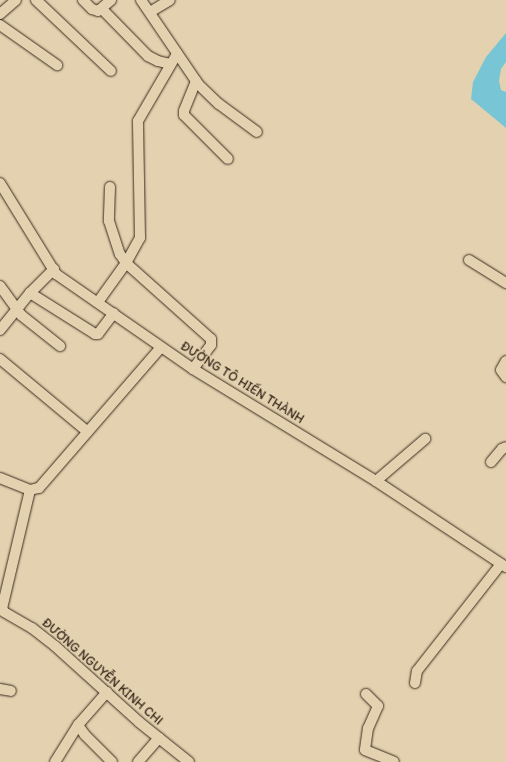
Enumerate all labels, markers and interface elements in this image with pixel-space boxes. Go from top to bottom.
street label: ĐƯỜNG TÔ HIẾN THÀNH [177,339,307,427]
street label: ĐƯỜNG NGUYỄN KINH CHI [38,615,166,729]

